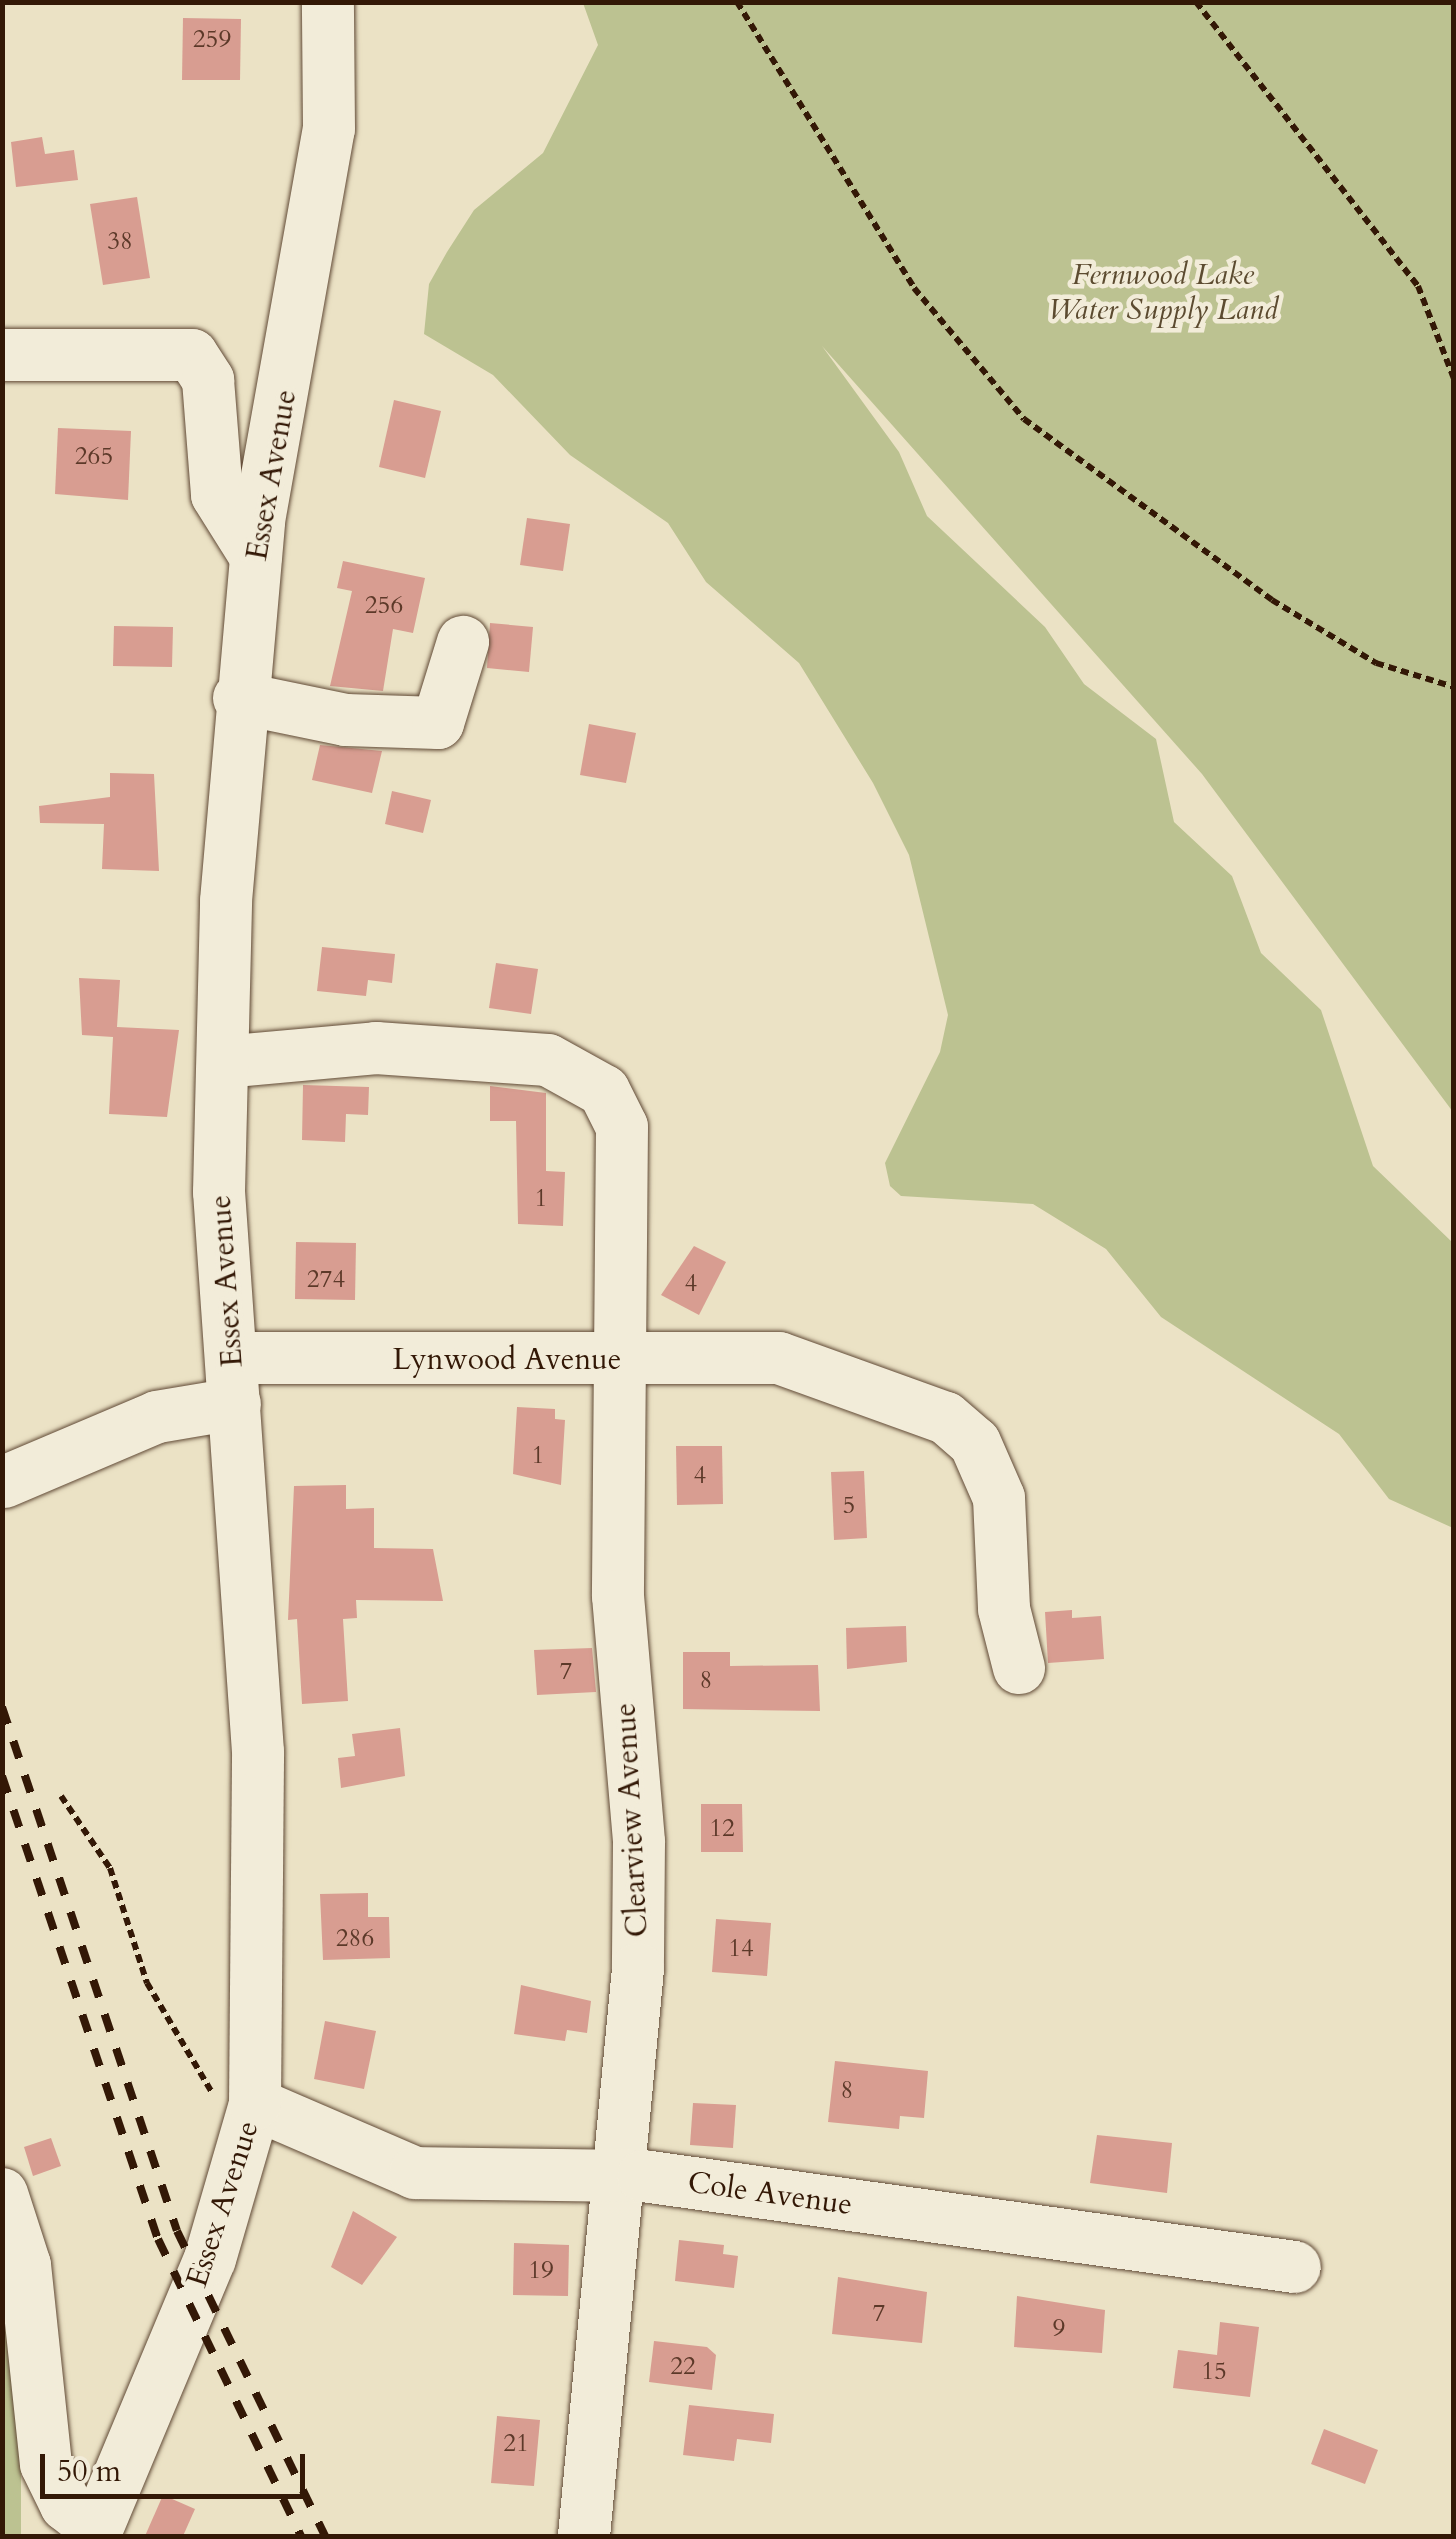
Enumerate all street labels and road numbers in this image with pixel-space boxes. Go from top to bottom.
street label: Essex Avenue [239,387,305,563]
street label: Essex Avenue [203,1194,251,1368]
street label: Lynwood Avenue [393,1342,621,1378]
street label: Clearview Avenue [608,1702,656,1938]
street label: Essex Avenue [179,2116,267,2292]
street label: Cole Avenue [685,2165,855,2223]

